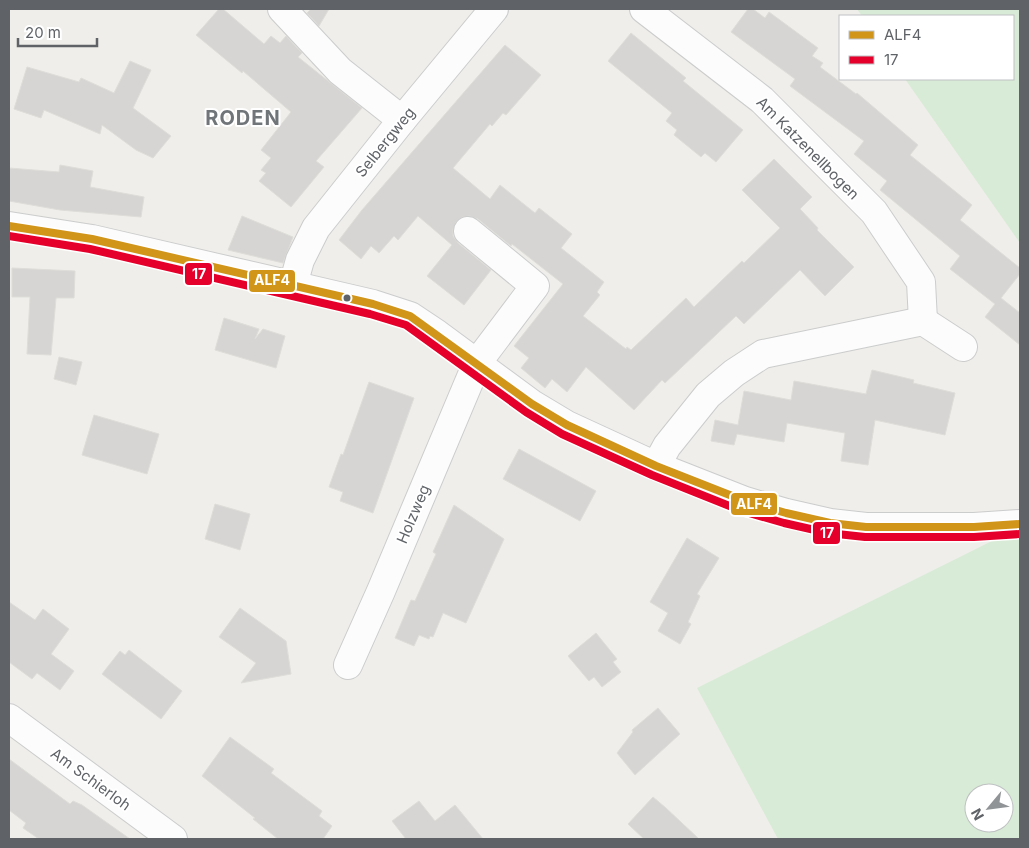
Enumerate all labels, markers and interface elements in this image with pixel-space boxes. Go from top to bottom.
scale bar [18,15,96,47]
legend [839,15,1014,80]
text: 20 m [25,23,61,42]
text: ALF4 [884,25,921,44]
text: 17 [884,50,899,69]
street label: Am Katzenellbogen [753,93,863,203]
street label: Selbergweg [351,103,419,181]
district label: RODEN [205,106,281,130]
line badge: 17 [184,262,213,286]
text: 17 [192,265,206,282]
line badge: ALF4 [248,269,296,293]
text: ALF4 [254,271,290,288]
unlabelled marker [342,293,352,303]
street label: Holzweg [392,482,434,546]
line badge: ALF4 [730,492,778,516]
text: ALF4 [736,495,772,512]
line badge: 17 [812,521,841,545]
text: 17 [820,524,834,541]
street label: Am Schierloh [47,744,135,814]
north arrow [964,783,1014,833]
text: N [967,806,987,823]

